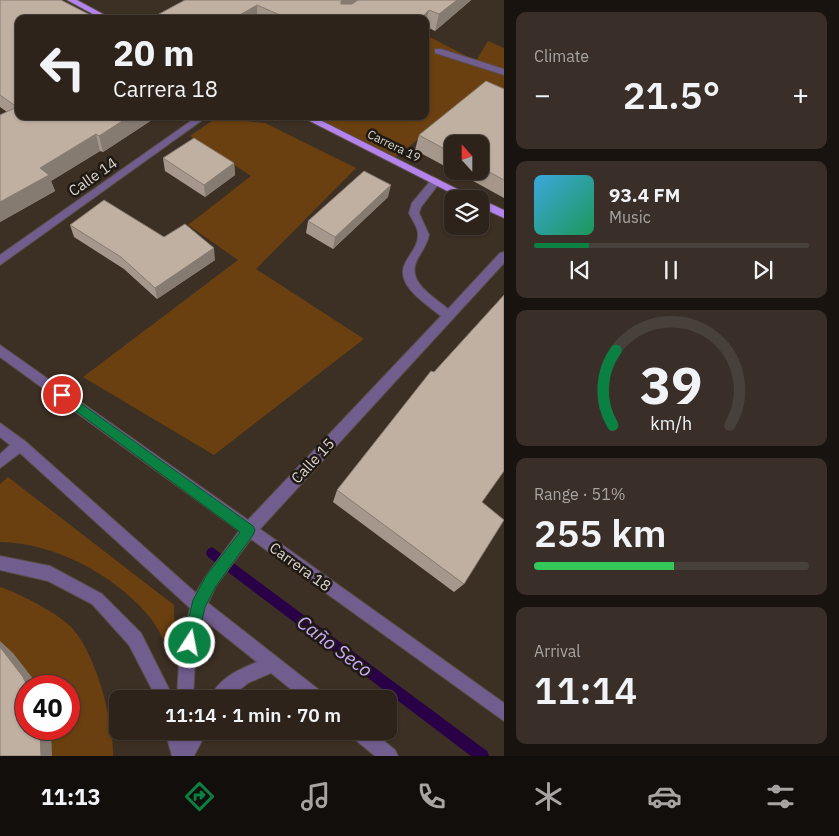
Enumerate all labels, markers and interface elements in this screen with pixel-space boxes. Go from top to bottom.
text: 20 m [113,30,195,76]
icon: left [30,35,95,100]
text: Climate [534,46,589,66]
text: 21.5° [623,70,720,119]
text: Carrera 18 [113,74,218,103]
text: − [534,76,551,113]
text: + [792,76,809,113]
street label: Carrera 19 [365,126,423,165]
north arrow [444,135,489,180]
map controls [444,135,489,235]
street label: Calle 14 [65,153,121,200]
text: 93.4 FM [609,183,680,207]
button: layers [444,190,489,235]
text: Music [609,207,651,227]
icon: previous [566,256,594,284]
icon: pause [657,256,685,284]
icon: next [749,256,777,284]
text: 39 [640,351,703,418]
pin [41,374,83,416]
icon: arrive [48,381,76,409]
text: km/h [651,412,693,435]
street label: Calle 15 [287,434,338,487]
text: Range · 51% [534,484,626,504]
text: 255 km [534,508,666,557]
street label: Carrera 18 [266,538,335,595]
water label: Caño Seco [293,610,377,682]
position arrow [163,616,215,668]
text: Arrival [534,641,581,661]
text: 11:14 [534,665,637,714]
speed limit sign: 40 [15,675,80,740]
text: 11:14 · 1 min · 70 m [165,703,341,727]
icon: directions [182,779,217,814]
icon: music [298,779,333,814]
icon: phone [414,779,449,814]
icon: climate [531,779,566,814]
icon: car [647,779,682,814]
icon: filters [763,779,798,814]
text: 11:13 [41,782,101,811]

